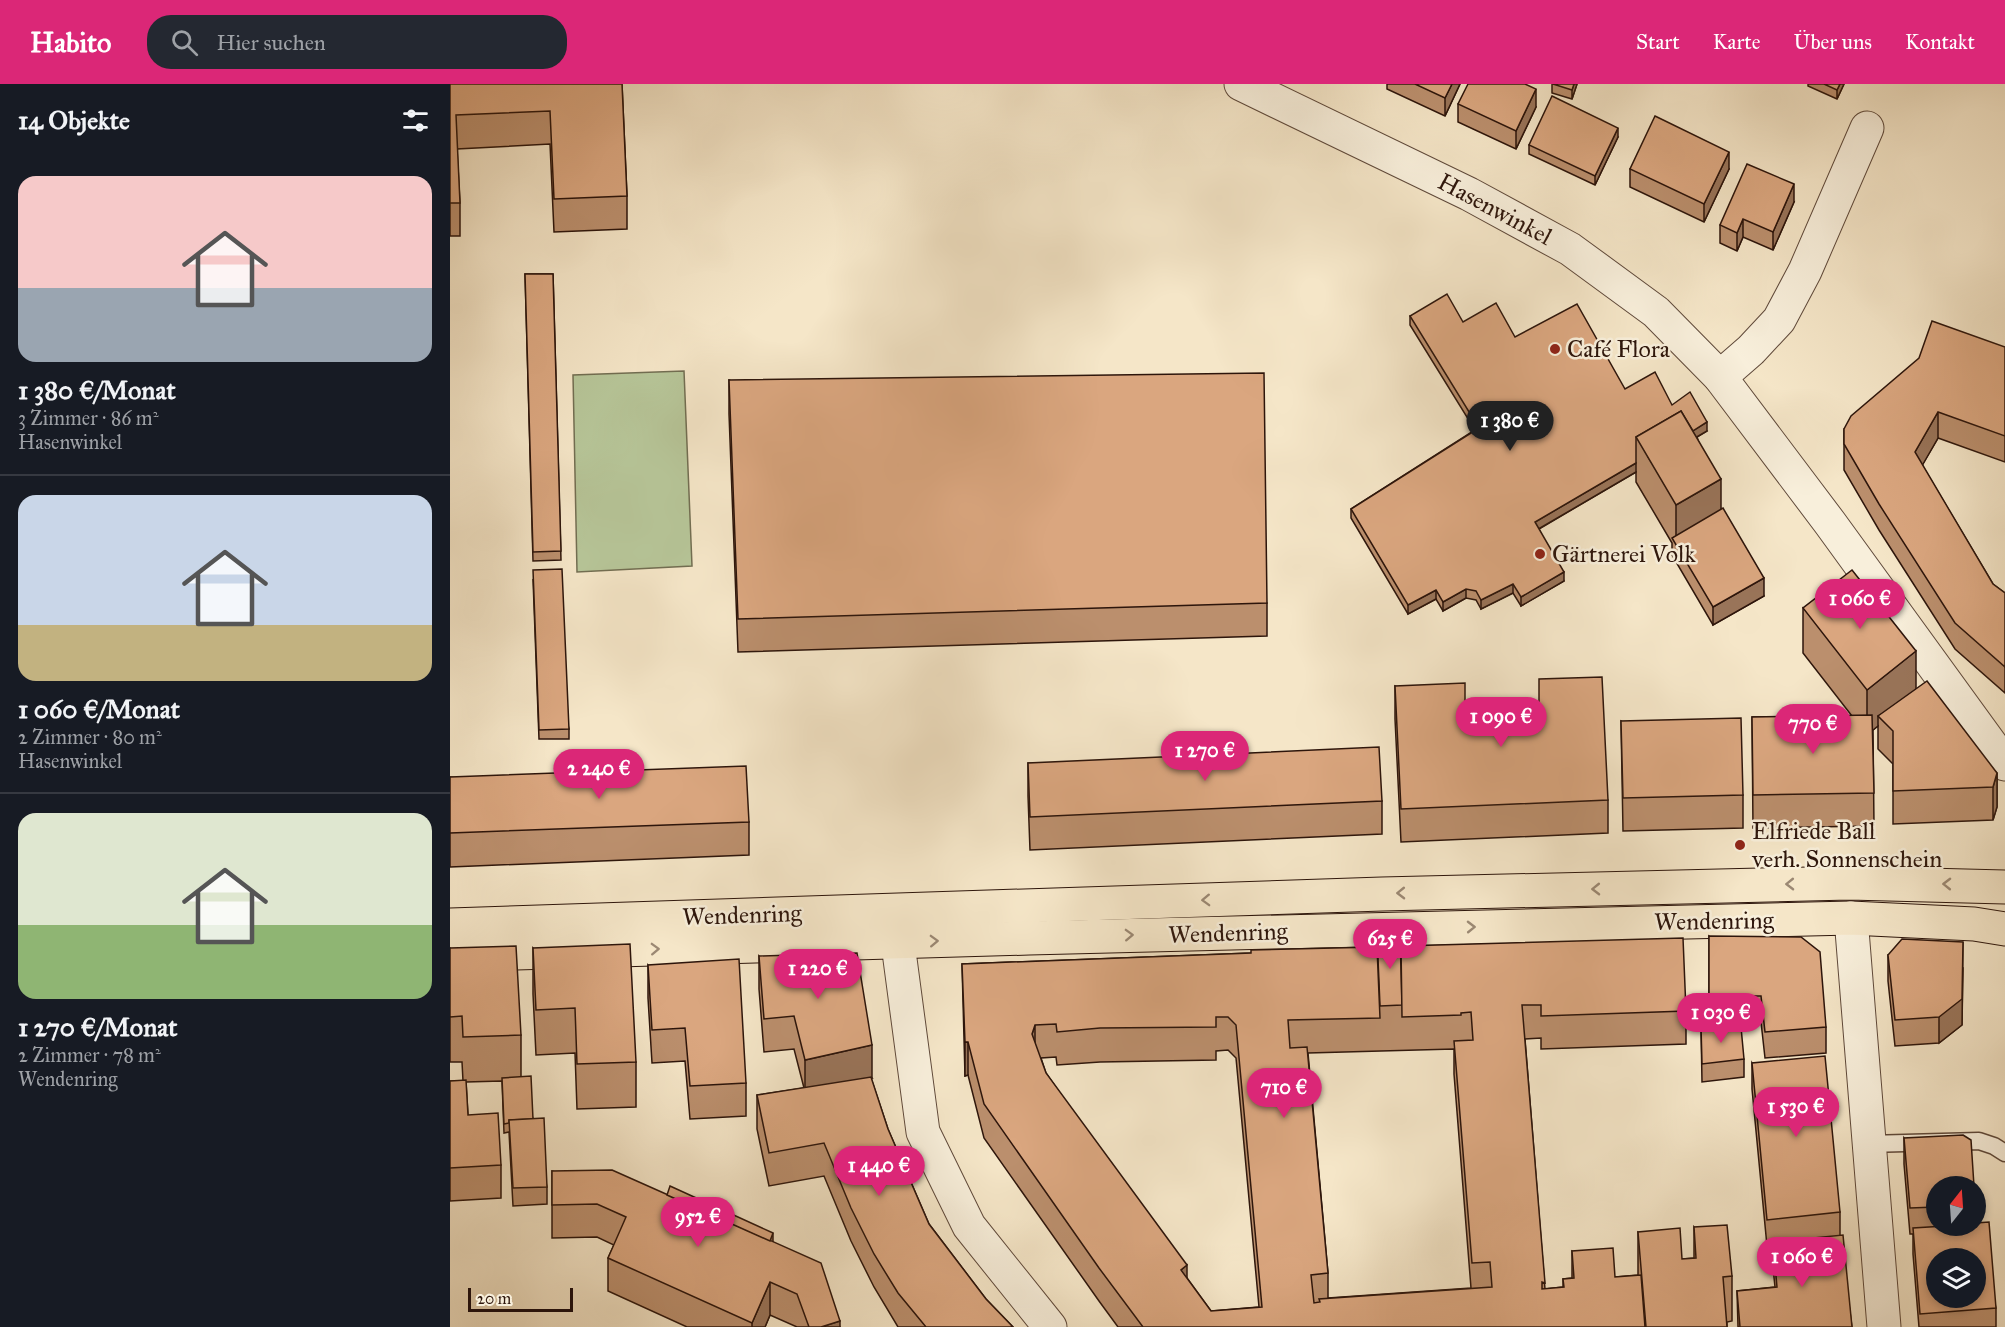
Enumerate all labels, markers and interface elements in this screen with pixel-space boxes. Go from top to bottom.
search box [147,15,567,69]
text: Habito [30,25,111,60]
icon: search [168,26,201,59]
text: Hier suchen [216,29,326,56]
text: Start [1636,29,1680,55]
text: Karte [1713,29,1761,55]
text: Über uns [1794,29,1872,55]
text: Kontakt [1905,29,1975,55]
text: 14 Objekte [18,104,130,136]
icon: filters [399,104,432,137]
street label: Hasenwinkel [1433,166,1558,252]
icon: home [171,215,279,323]
place label: Café Flora [1567,334,1671,364]
marker: Café Flora [1548,342,1562,356]
text: 1 380 €/Monat [18,374,176,406]
pin: 1 380 € [1455,401,1565,452]
text: 3 Zimmer · 86 m² [18,406,158,430]
text: 1 380 € [1481,408,1539,432]
text: Hasenwinkel [18,430,122,454]
icon: home [171,534,279,642]
place label: Gärtnerei Volk [1552,539,1696,569]
marker: Gärtnerei Volk [1533,547,1547,561]
pin: 1 060 € [1805,579,1915,630]
text: 1 060 € [1829,586,1891,610]
text: 1 060 €/Monat [18,693,180,725]
pin: 1 090 € [1446,697,1556,748]
text: 1 090 € [1470,704,1532,728]
pin: 770 € [1771,704,1855,755]
text: 770 € [1788,711,1838,735]
text: 2 Zimmer · 80 m² [18,725,162,749]
pin: 1 270 € [1150,731,1260,782]
text: 1 270 € [1175,738,1235,762]
text: Hasenwinkel [18,749,122,773]
pin: 2 240 € [544,749,654,800]
text: 2 240 € [567,756,631,780]
place label: Elfriede Ball verh. Sonnenschein [1751,816,1942,874]
marker: Elfriede Ball verh. Sonnenschein [1733,838,1747,852]
icon: home [171,852,279,960]
one-way arrow [1786,878,1795,890]
one-way arrow [1942,878,1951,890]
one-way arrow [1591,883,1600,895]
one-way arrow [1396,887,1405,900]
one-way arrow [1201,893,1210,906]
street label: Wendenring [682,898,803,932]
street label: Wendenring [1654,905,1775,937]
street label: Wendenring [1168,916,1289,950]
pin: 625 € [1348,919,1432,970]
one-way arrow [1467,920,1476,933]
text: 625 € [1367,926,1413,950]
one-way arrow [1125,929,1134,942]
one-way arrow [930,934,939,947]
one-way arrow [651,943,660,956]
pin: 1 220 € [763,949,873,1000]
text: 1 220 € [788,956,848,980]
pin: 1 030 € [1666,993,1776,1044]
text: 1 030 € [1691,1000,1751,1024]
text: 1 270 €/Monat [18,1011,177,1043]
text: 2 Zimmer · 78 m² [18,1043,161,1067]
text: Wendenring [18,1067,118,1091]
pin: 710 € [1242,1068,1326,1119]
text: 710 € [1261,1075,1307,1099]
pin: 1 530 € [1741,1087,1851,1138]
text: 1 530 € [1767,1094,1825,1118]
pin: 1 440 € [824,1146,934,1197]
text: 1 440 € [848,1153,910,1177]
north arrow [1926,1176,1986,1236]
map controls [1926,1176,1986,1308]
pin: 952 € [656,1197,740,1248]
text: 952 € [675,1204,721,1228]
pin: 1 060 € [1747,1237,1857,1288]
text: 1 060 € [1771,1244,1833,1268]
button: layers [1926,1248,1986,1308]
scale bar [468,1285,573,1312]
text: 20 m [477,1289,511,1308]

